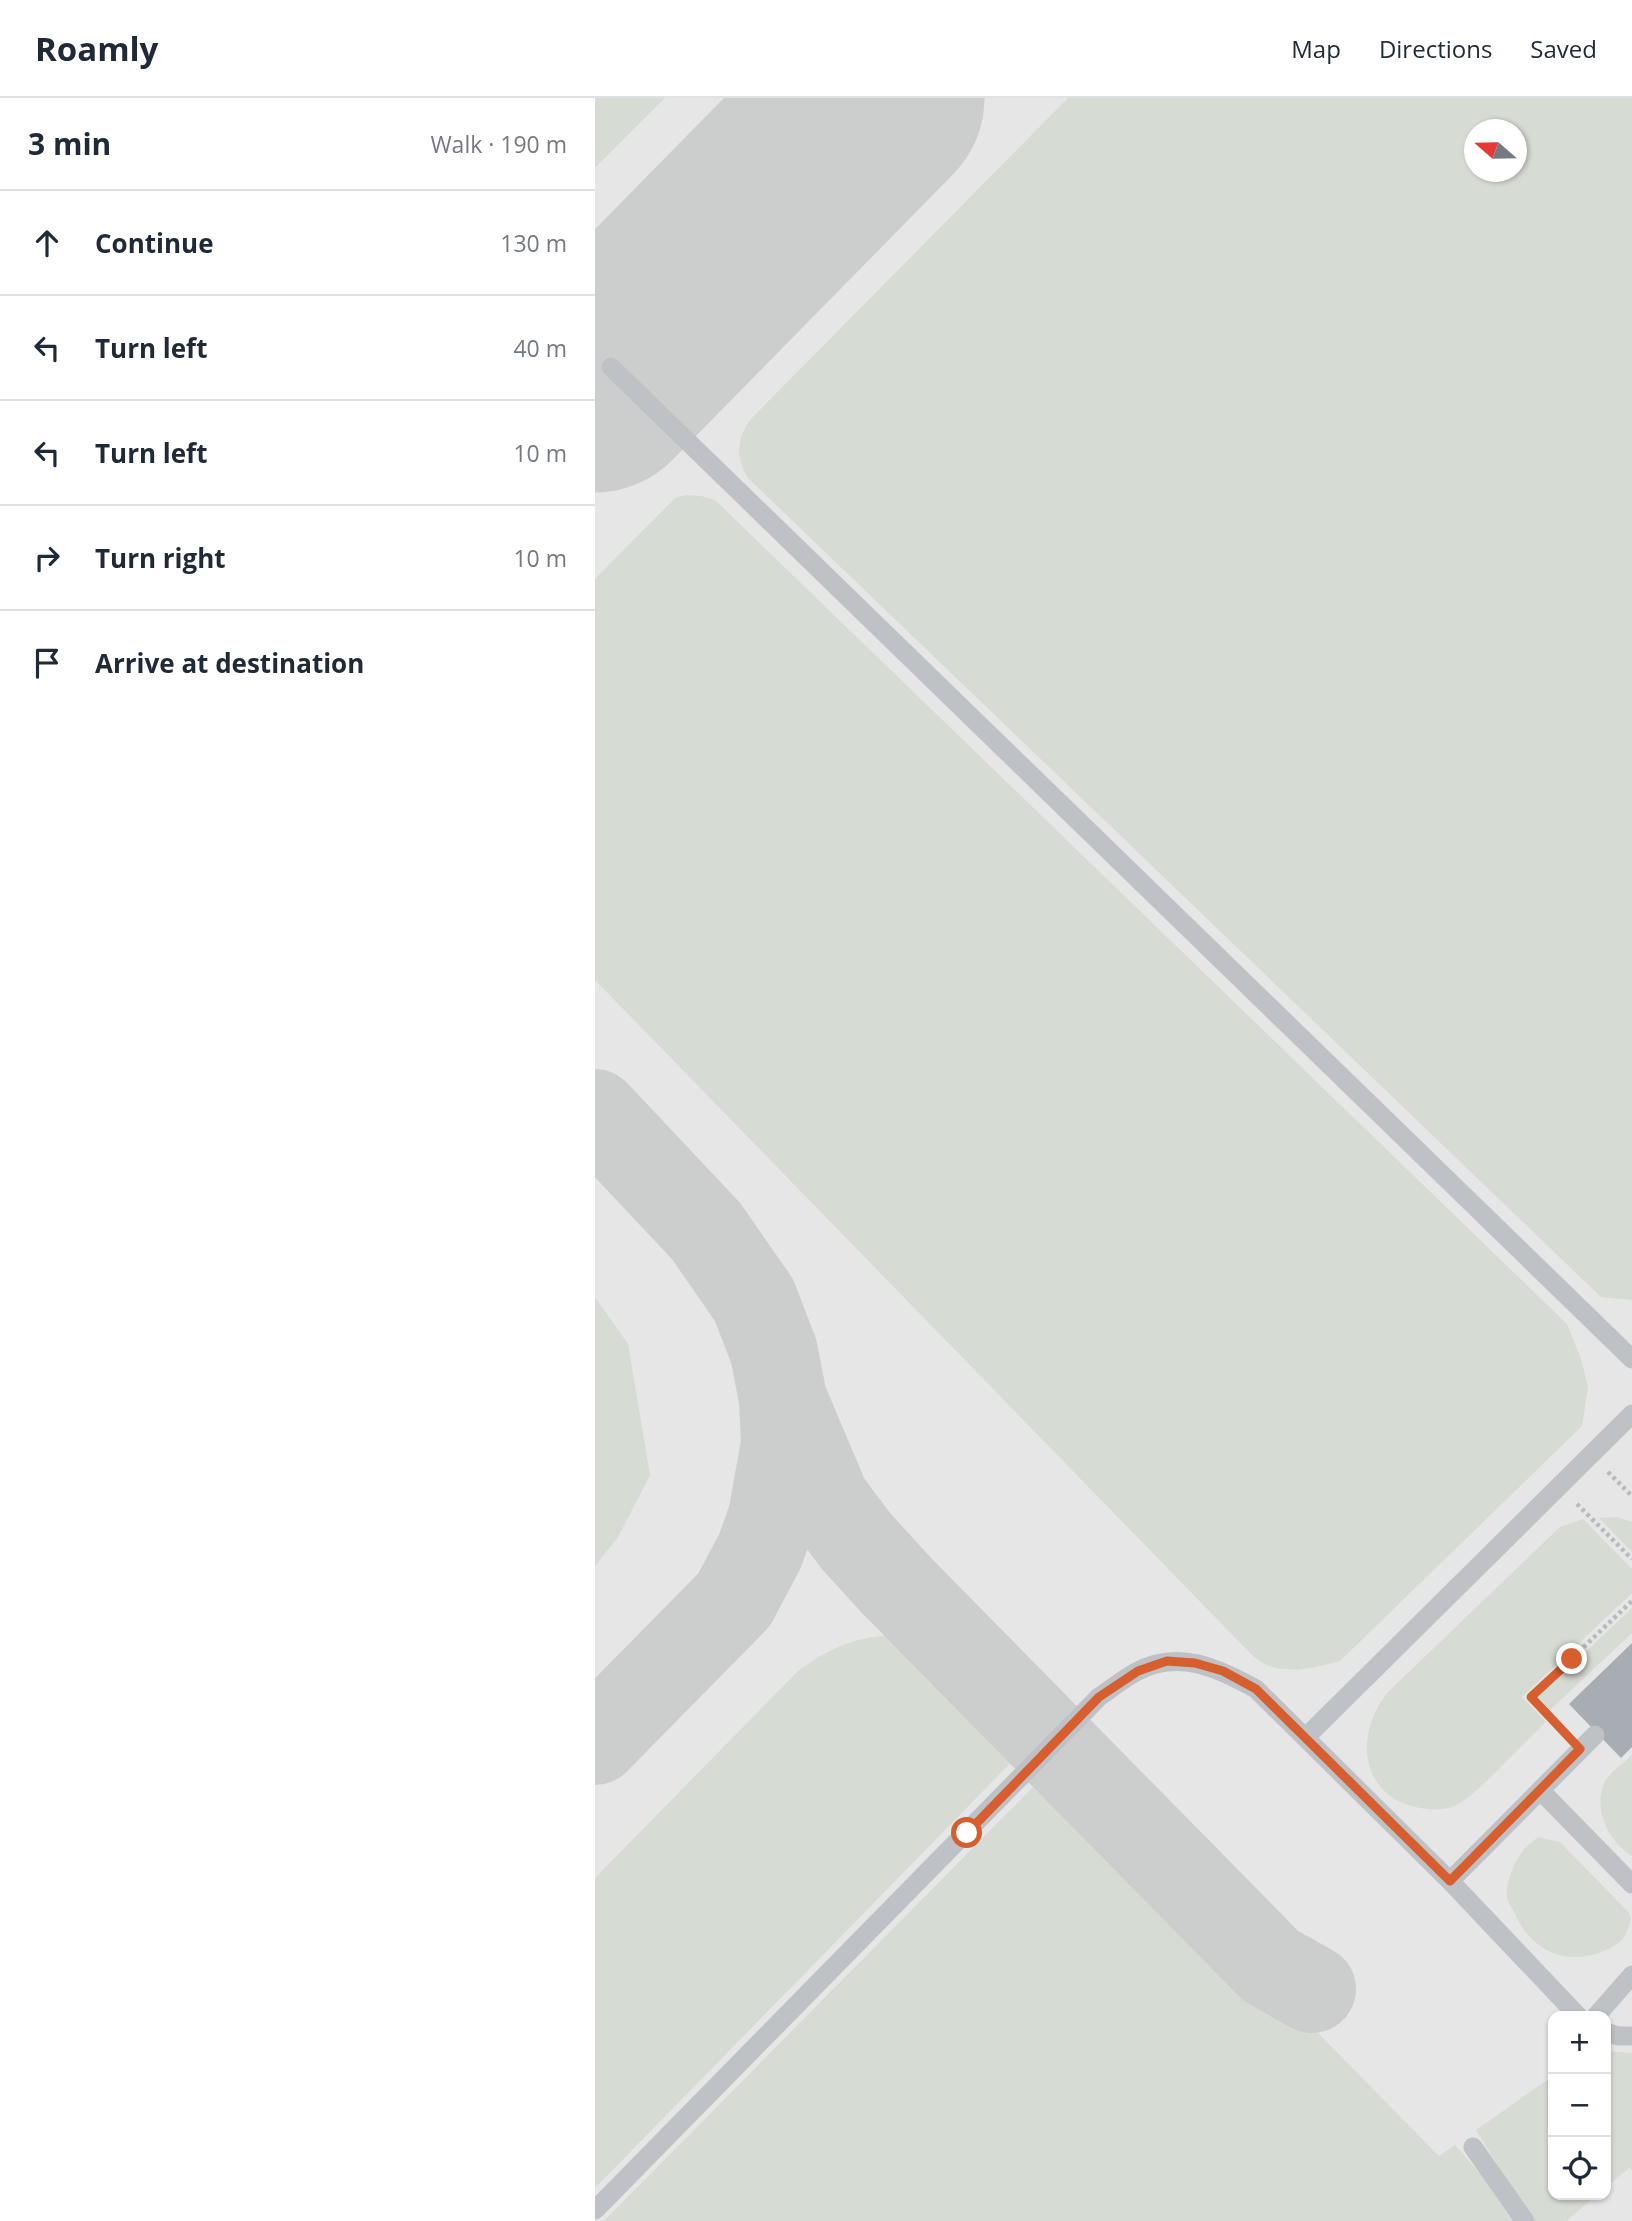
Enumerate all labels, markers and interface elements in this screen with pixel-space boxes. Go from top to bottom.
text: Roamly [35,26,158,71]
text: Map [1291,32,1341,65]
text: Directions [1379,32,1492,65]
text: Saved [1530,32,1597,65]
north arrow [1464,119,1527,182]
text: 3 min [28,123,111,164]
text: Walk · 190 m [430,128,567,160]
icon: ahead [28,224,66,262]
text: Continue [95,225,214,261]
text: 130 m [500,227,567,259]
icon: left [28,329,66,367]
text: Turn left [95,330,207,366]
text: 40 m [513,332,567,364]
icon: left [28,434,66,472]
text: Turn left [95,435,207,471]
text: 10 m [513,437,567,469]
icon: right [28,539,66,577]
text: Turn right [95,540,226,576]
text: 10 m [513,542,567,574]
icon: arrive [28,644,66,682]
text: Arrive at destination [95,645,364,681]
route end [1556,1643,1587,1674]
route start [951,1817,982,1848]
map controls [1548,2011,1611,2200]
button: + [1548,2011,1611,2074]
button: − [1548,2074,1611,2137]
button: locate [1548,2137,1611,2200]

